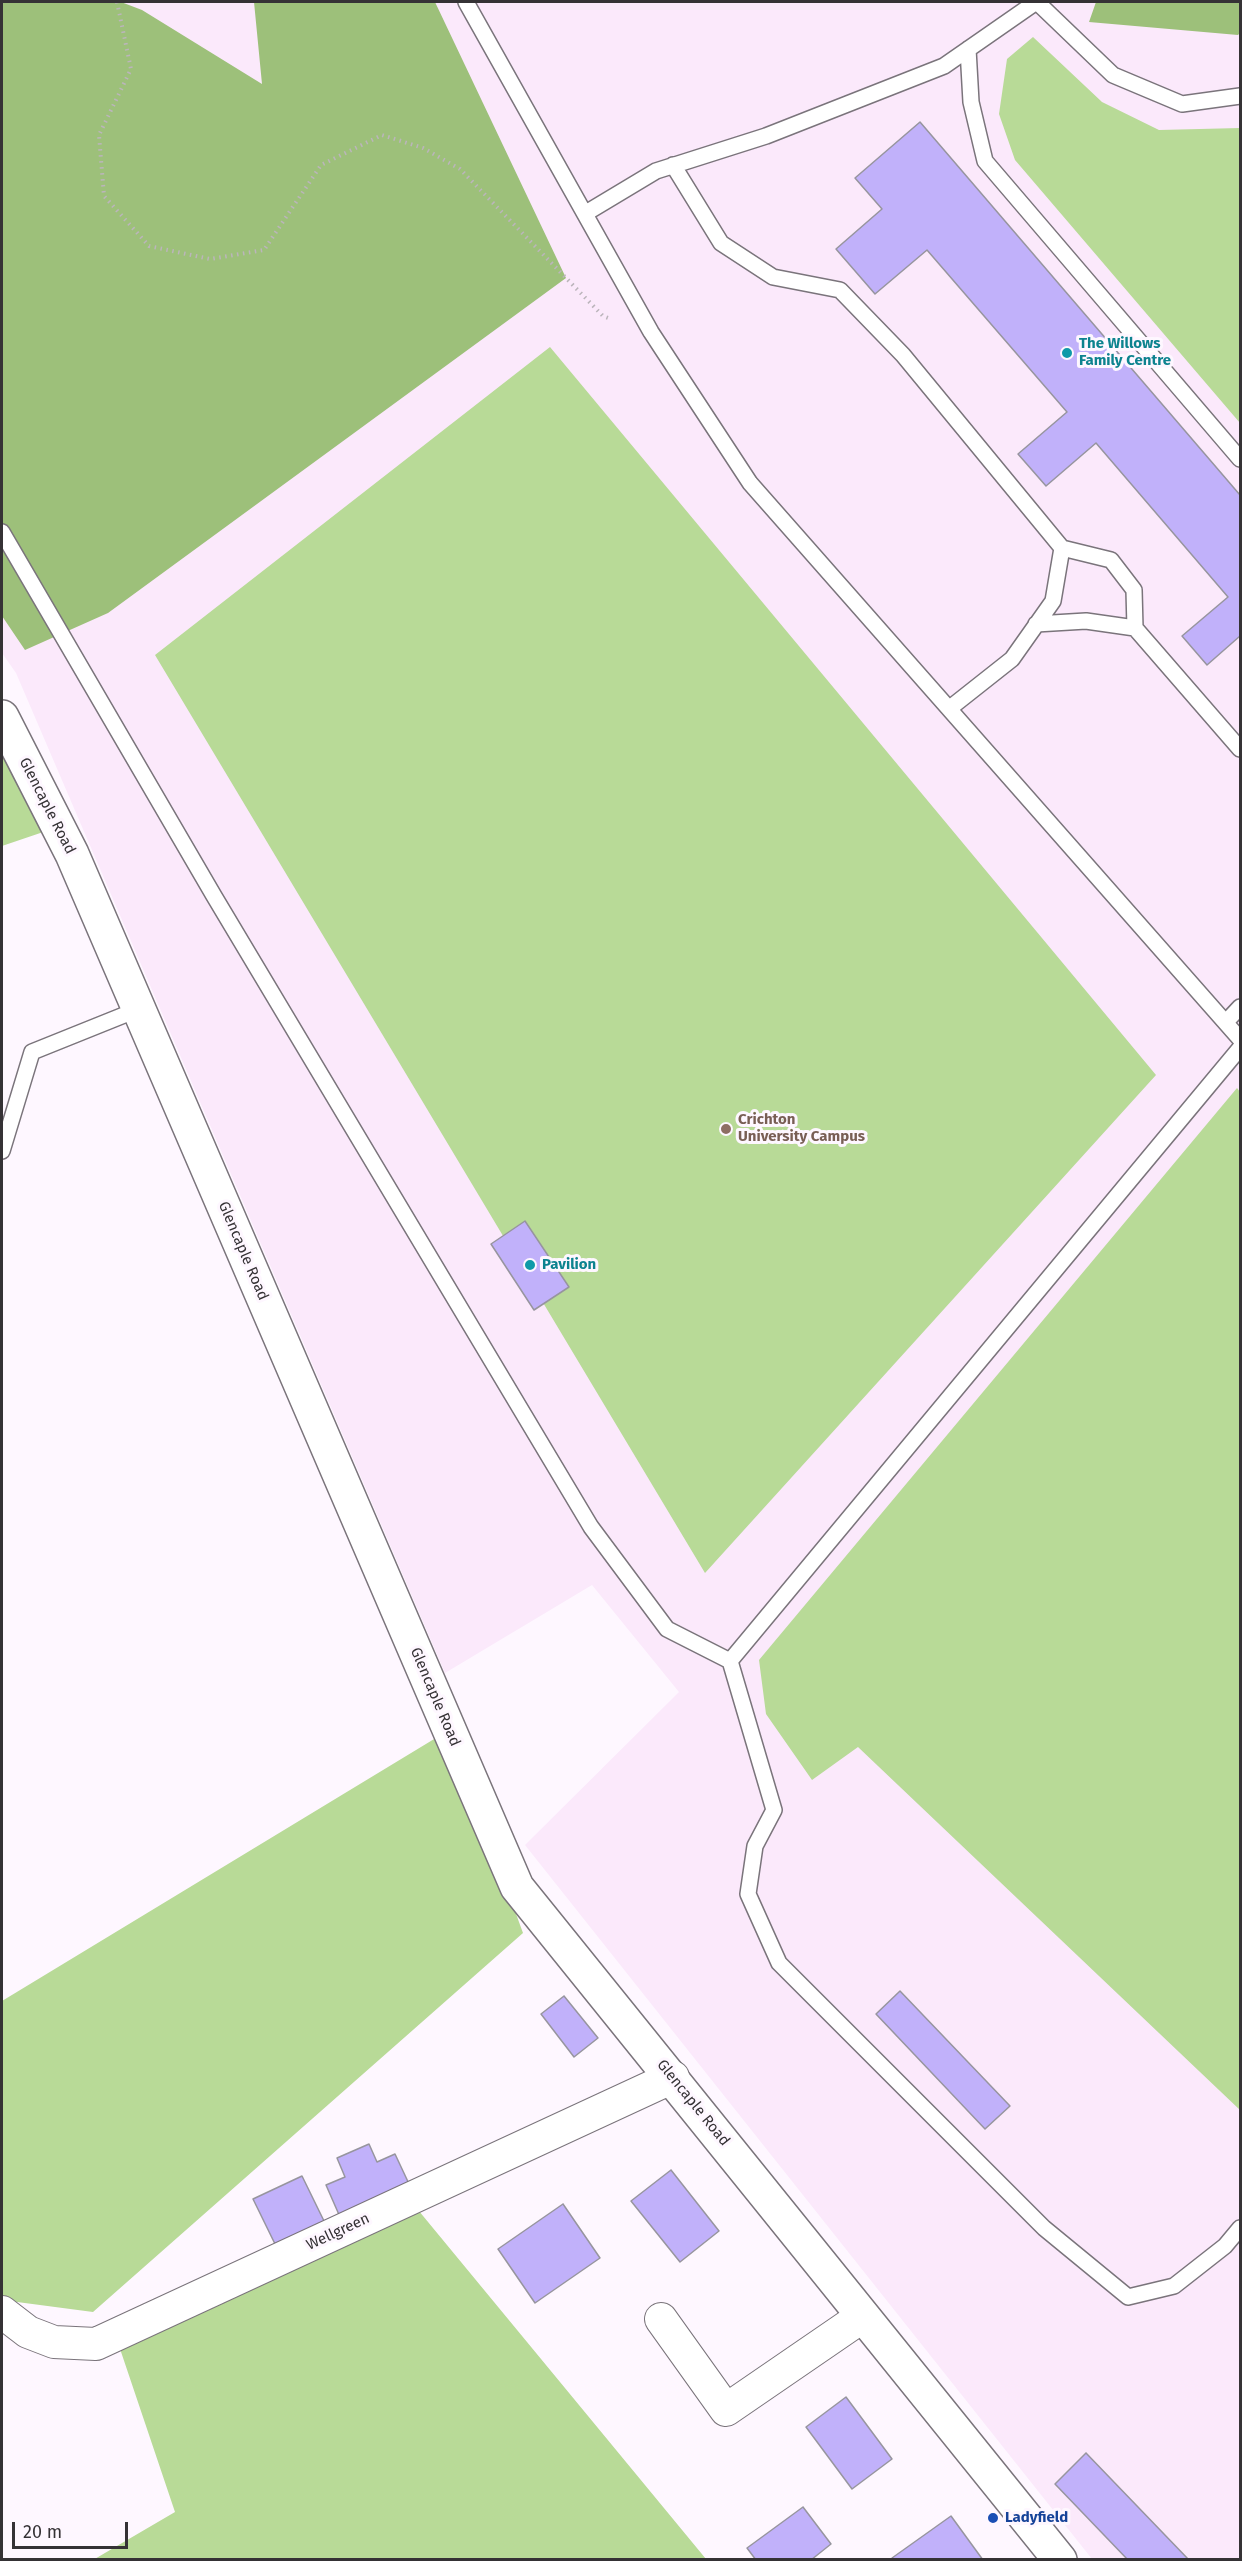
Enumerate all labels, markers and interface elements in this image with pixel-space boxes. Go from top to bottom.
place label: The Willows Family Centre [1079,335,1171,370]
marker: The Willows Family Centre [1060,346,1074,360]
street label: Glencaple Road [15,755,79,857]
place label: Crichton University Campus [738,1111,865,1146]
marker: Crichton University Campus [719,1122,733,1136]
street label: Glencaple Road [214,1199,272,1303]
place label: Pavilion [542,1256,596,1274]
marker: Pavilion [523,1258,537,1272]
street label: Glencaple Road [406,1645,464,1749]
street label: Glencaple Road [653,2056,733,2150]
street label: Wellgreen [304,2210,372,2254]
place label: Ladyfield [1005,2509,1068,2527]
scale bar [15,2510,130,2548]
marker: Ladyfield [986,2511,1000,2525]
text: 20 m [23,2521,62,2543]

